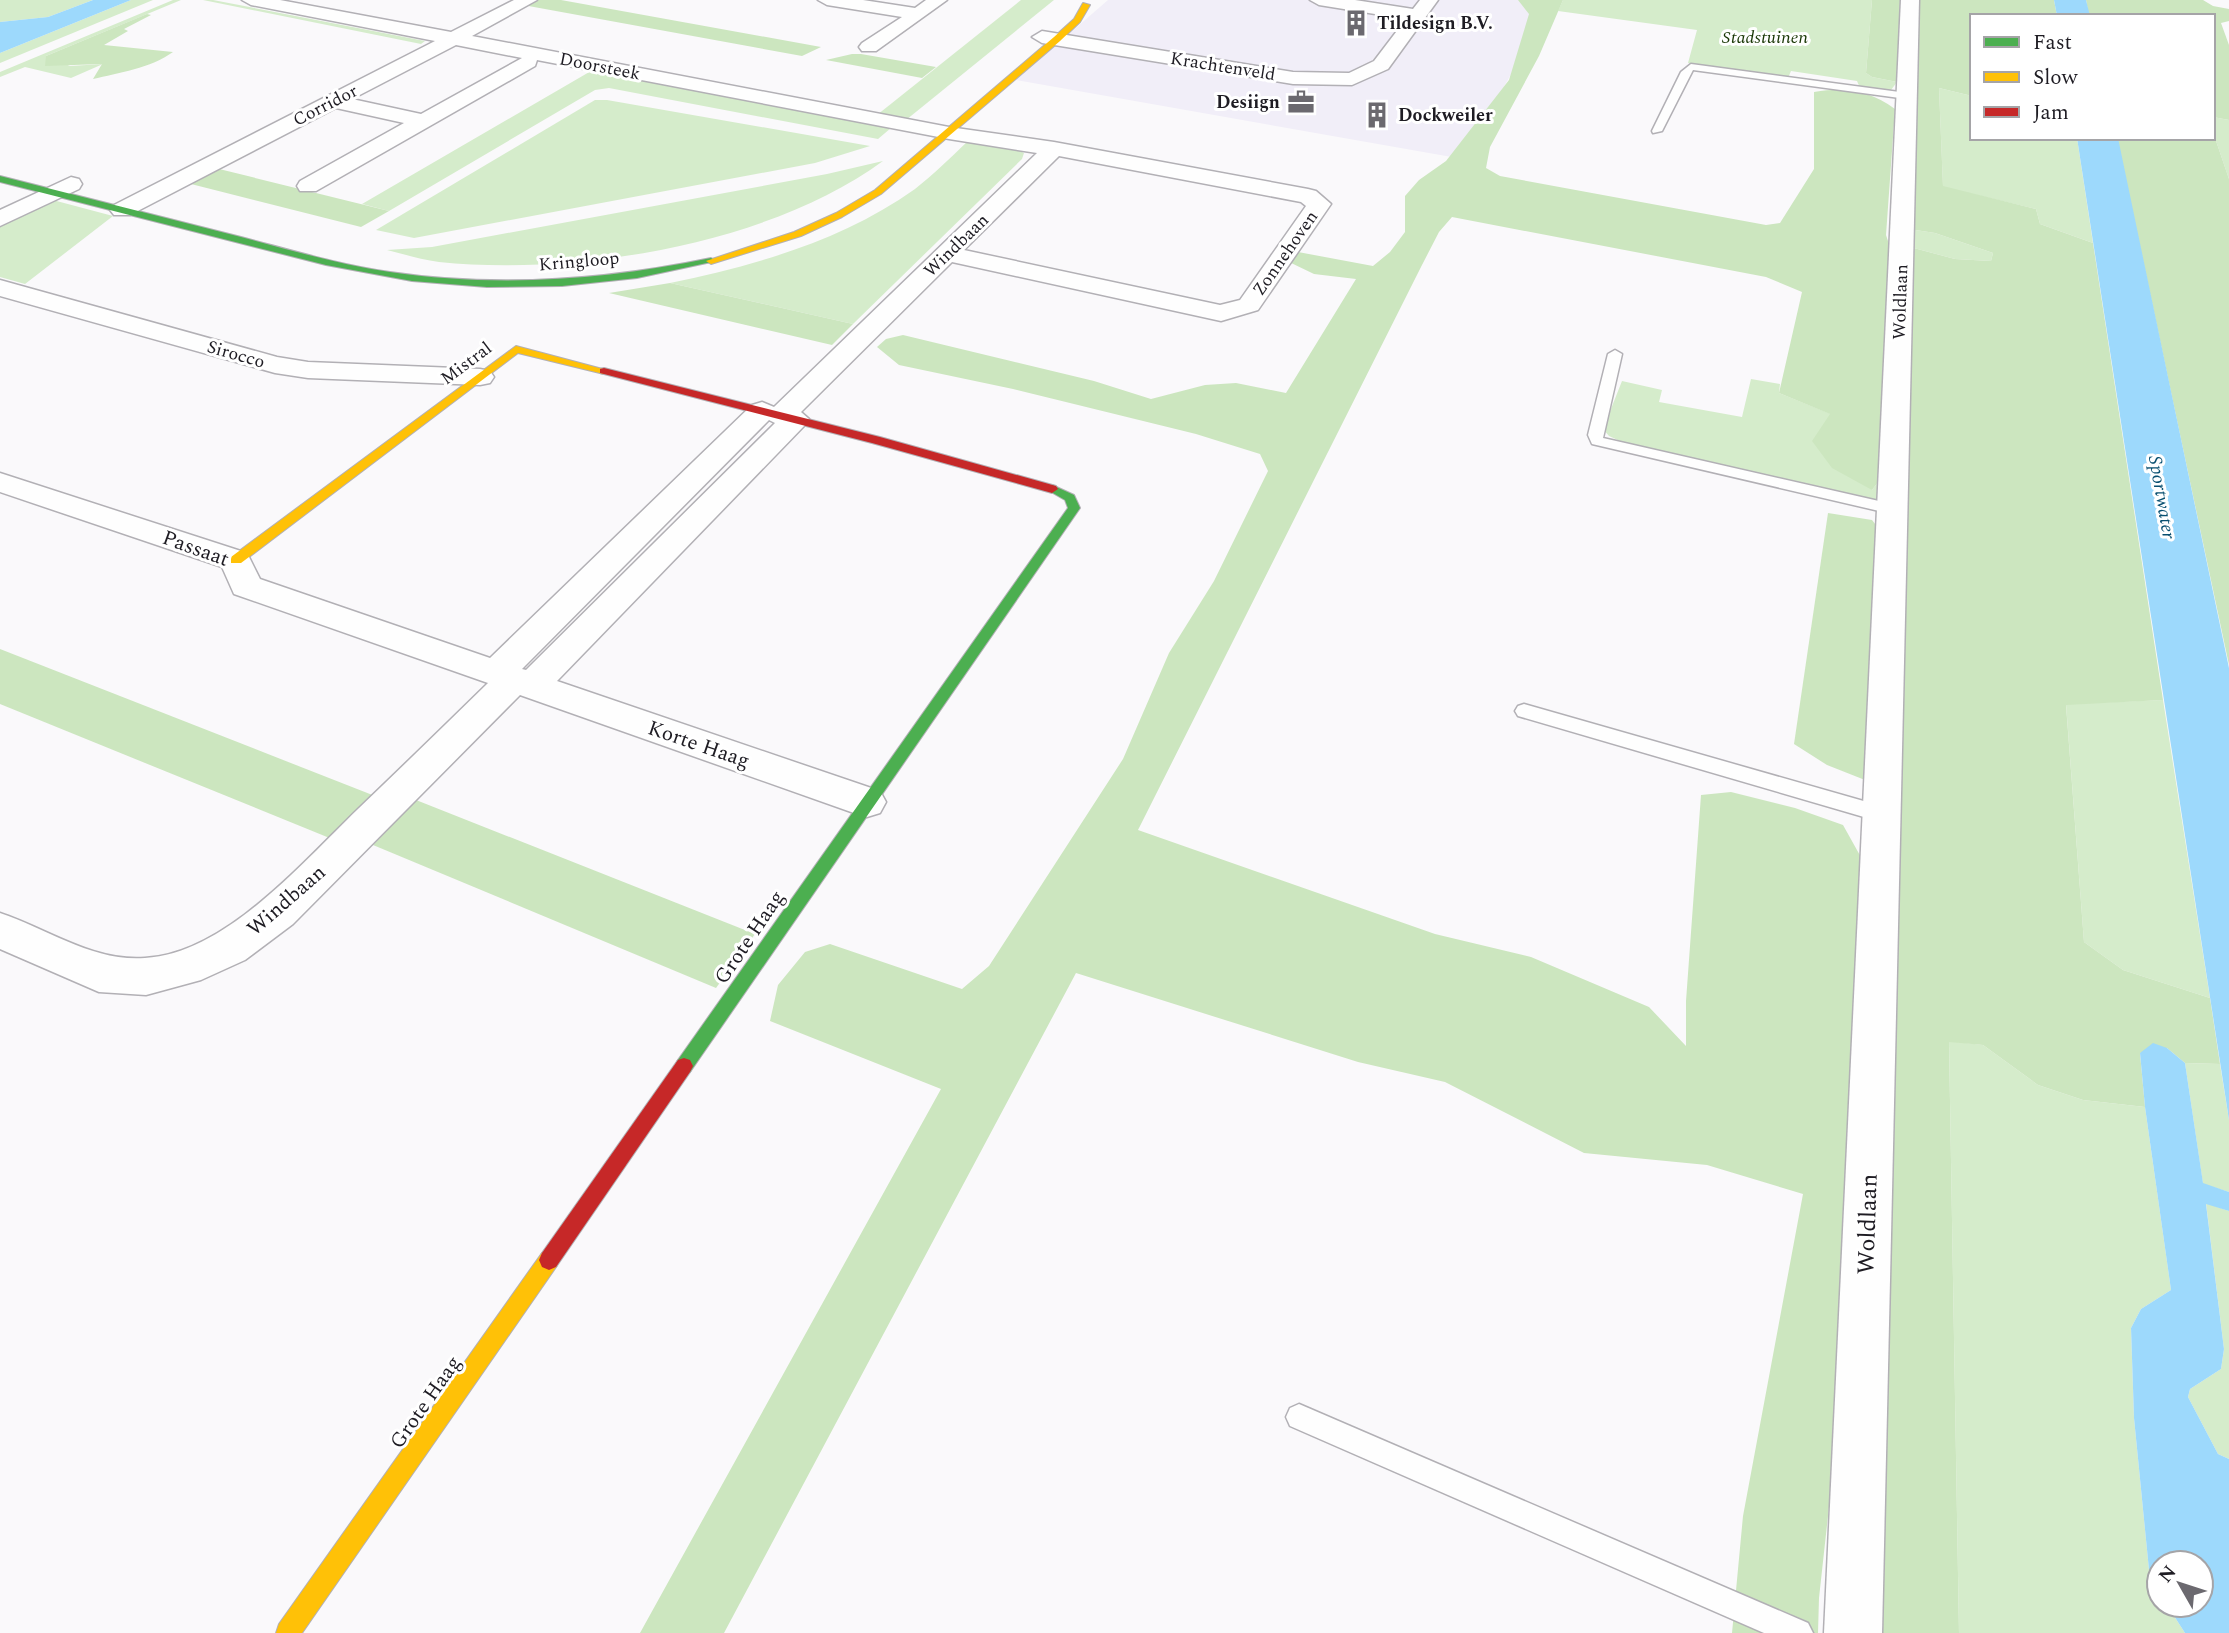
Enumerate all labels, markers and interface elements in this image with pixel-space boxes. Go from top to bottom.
building icon: Tildesign B.V. [1341,8,1371,38]
place label: Tildesign B.V. [1377,10,1493,37]
legend [1970,14,2215,140]
park label: Stadstuinen [1722,24,1809,51]
text: Fast [2033,27,2072,59]
street label: Doorsteek [557,45,643,88]
street label: Krachtenveld [1168,45,1278,88]
text: Slow [2033,62,2079,94]
street label: Corridor [288,78,362,133]
office icon: Desiign [1286,87,1316,117]
place label: Desiign [1216,89,1280,116]
text: Jam [2033,97,2069,129]
building icon: Dockweiler [1362,100,1392,130]
place label: Dockweiler [1398,102,1493,129]
street label: Zonnehoven [1246,205,1325,301]
street label: Windbaan [918,207,995,284]
street label: Kringloop [538,245,620,278]
street label: Woldlaan [1886,264,1915,340]
street label: Sirocco [204,333,268,376]
street label: Mistral [435,335,498,392]
water label: Sportwater [2140,453,2183,542]
street label: Passaat [158,522,234,576]
street label: Korte Haag [643,713,754,777]
street label: Windbaan [240,857,333,944]
street label: Grote Haag [706,884,793,991]
street label: Woldlaan [1848,1173,1888,1275]
street label: Grote Haag [382,1349,470,1456]
north arrow [2145,1549,2215,1619]
text: N [2152,1559,2184,1589]

